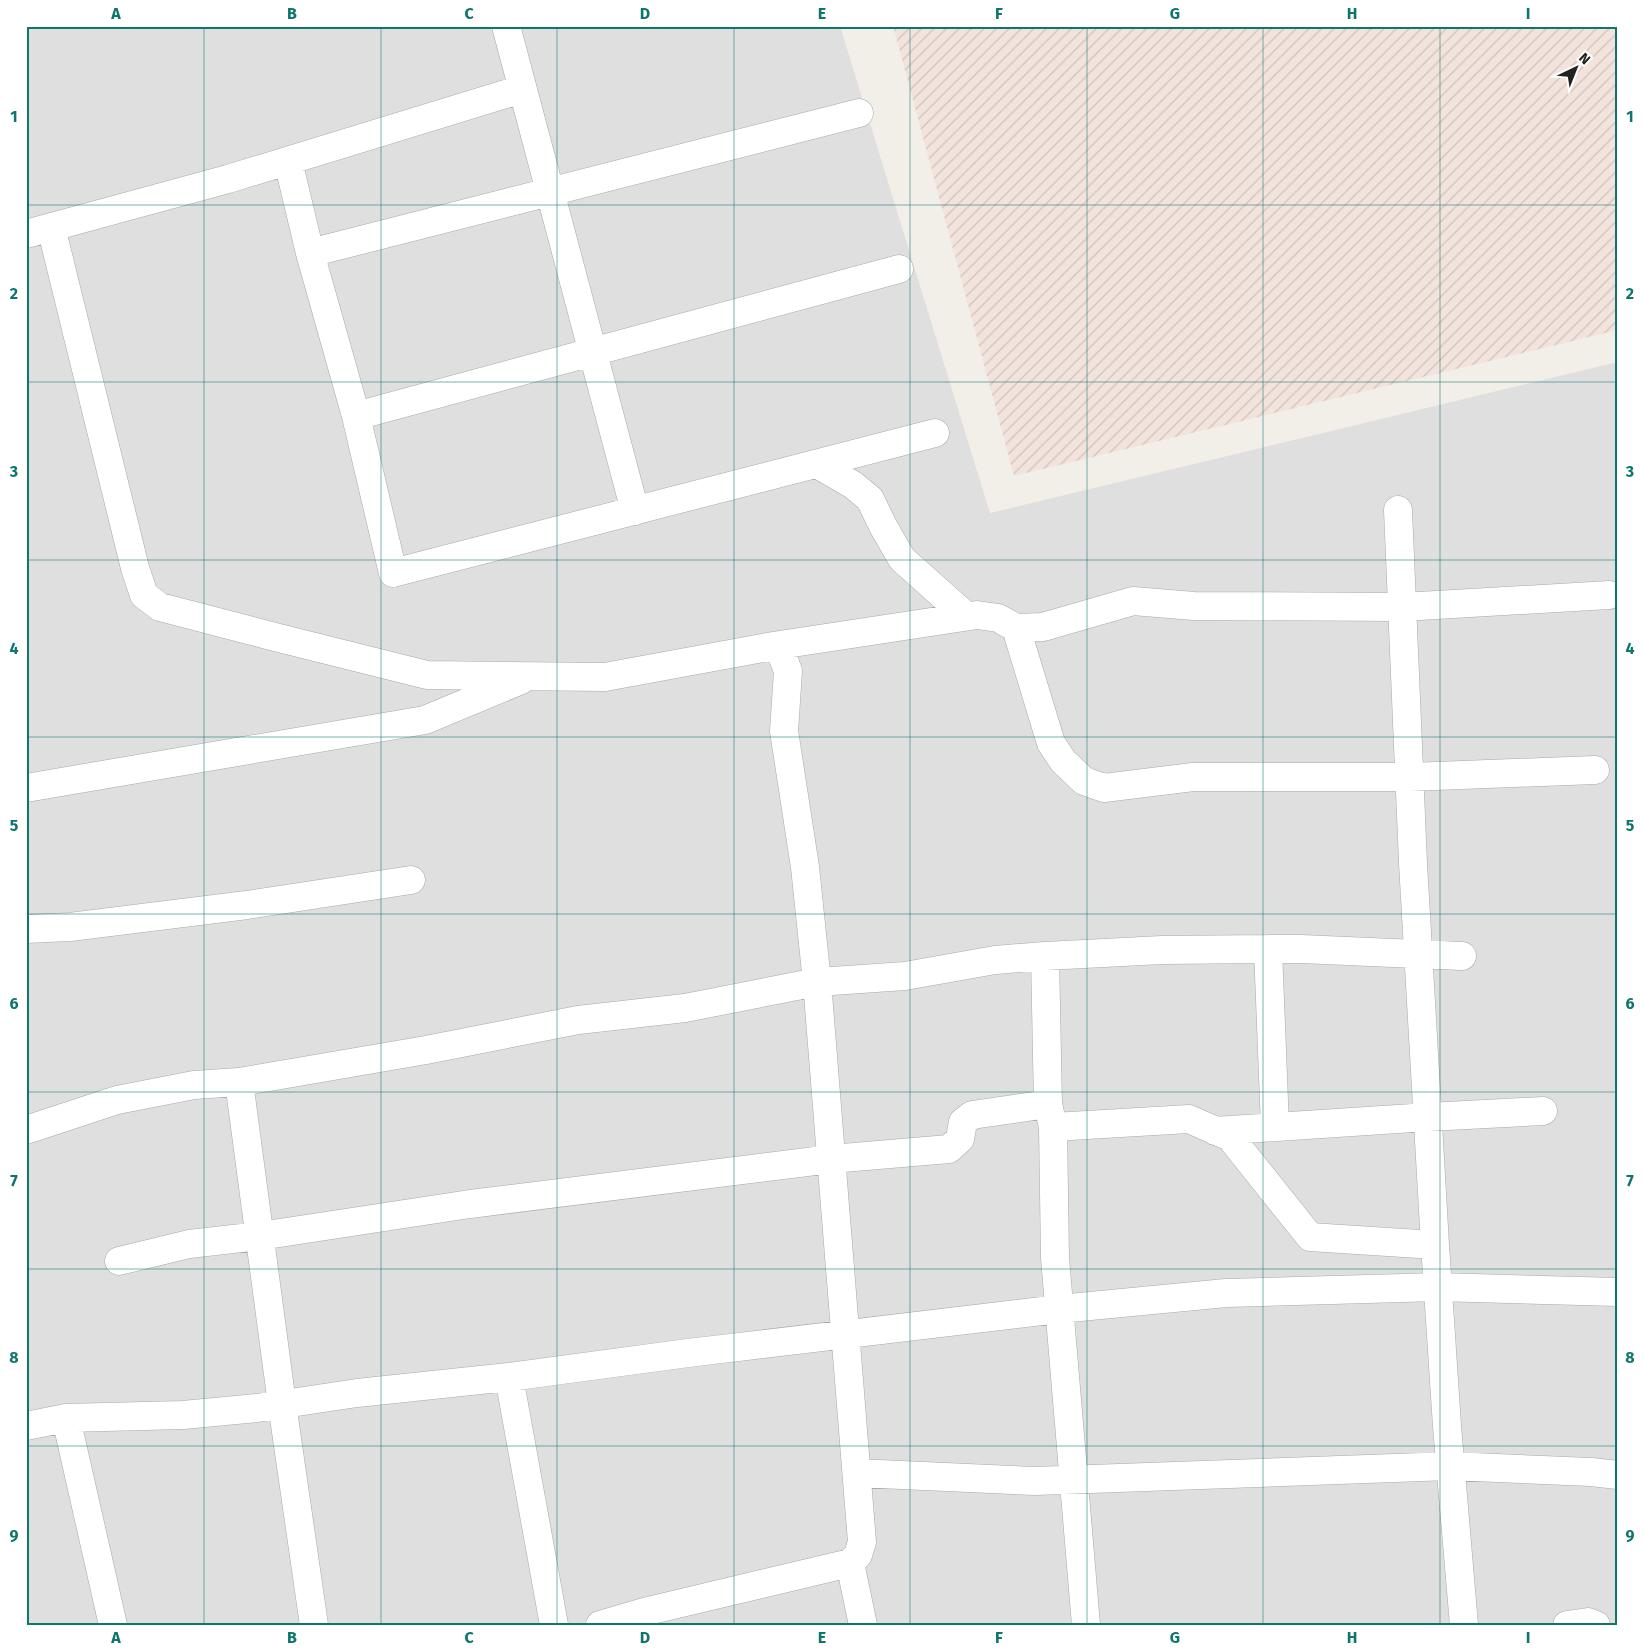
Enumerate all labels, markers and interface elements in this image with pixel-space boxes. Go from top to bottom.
text: A [110,4,121,23]
text: B [287,4,297,23]
text: C [464,4,474,23]
text: D [640,4,650,23]
text: E [818,4,826,23]
text: F [995,4,1003,23]
text: G [1170,4,1180,23]
text: H [1347,4,1357,23]
text: I [1526,4,1530,23]
north arrow [1552,42,1602,92]
text: N [1575,49,1594,68]
text: 1 [10,107,18,126]
text: 1 [1626,107,1634,126]
text: 2 [10,284,18,303]
text: 2 [1626,284,1634,303]
text: 3 [9,462,18,481]
text: 3 [1625,462,1634,481]
text: 4 [9,639,19,658]
text: 4 [1625,639,1635,658]
text: 5 [10,816,19,835]
text: 5 [1626,816,1635,835]
text: 6 [9,994,19,1013]
text: 6 [1625,994,1635,1013]
text: 7 [10,1171,18,1190]
text: 7 [1626,1171,1634,1190]
text: 8 [9,1348,19,1367]
text: 8 [1625,1348,1635,1367]
text: 9 [10,1526,19,1545]
text: 9 [1626,1526,1635,1545]
text: A [110,1628,121,1647]
text: B [287,1628,297,1647]
text: C [464,1628,474,1647]
text: D [640,1628,650,1647]
text: E [818,1628,826,1647]
text: F [995,1628,1003,1647]
text: G [1170,1628,1180,1647]
text: H [1347,1628,1357,1647]
text: I [1526,1628,1530,1647]

